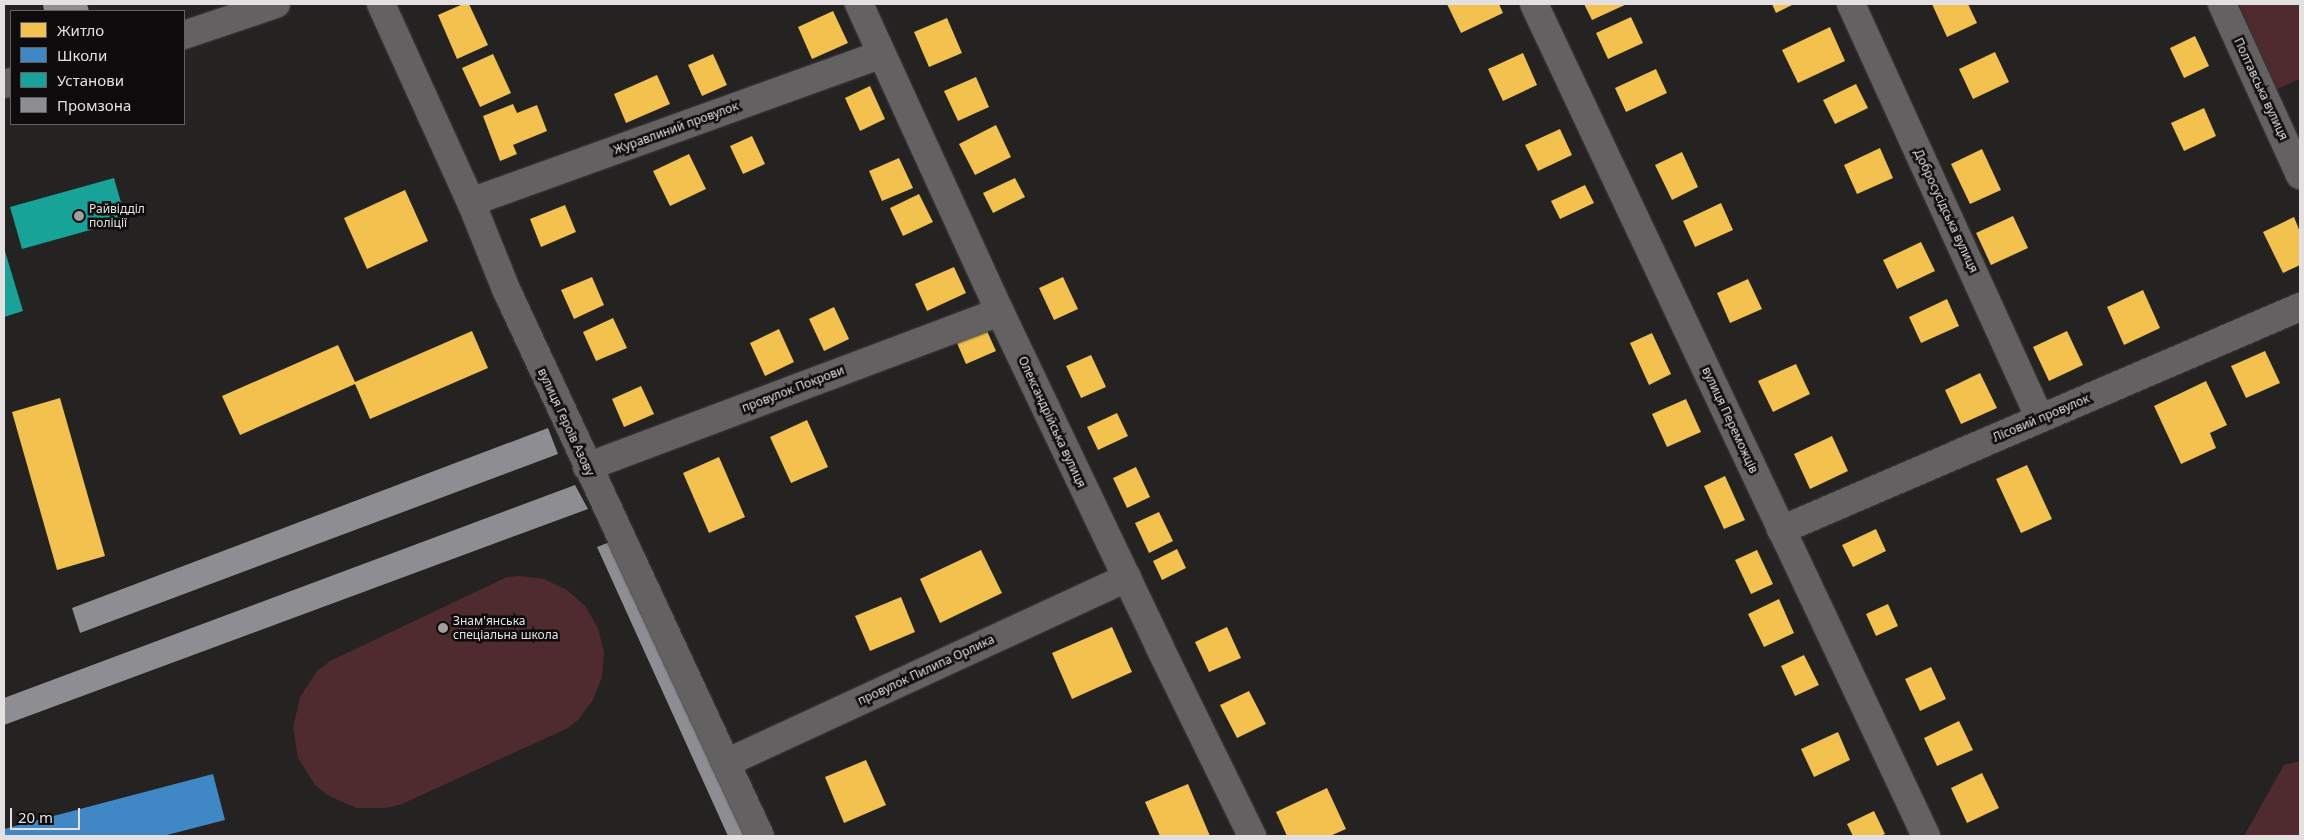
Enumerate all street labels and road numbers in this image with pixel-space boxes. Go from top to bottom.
street label: Полтавська вулиця [2231,36,2291,142]
street label: Журавлиний провулок [612,99,740,157]
street label: Добросусідська вулиця [1911,147,1981,275]
street label: Олександрійська вулиця [1015,354,1089,490]
street label: провулок Покрови [740,363,846,415]
street label: вулиця Переможців [1699,364,1761,476]
street label: вулиця Героїв Азову [535,366,597,478]
street label: Лісовий провулок [1991,391,2091,445]
street label: провулок Пилипа Орлика [855,632,997,708]

